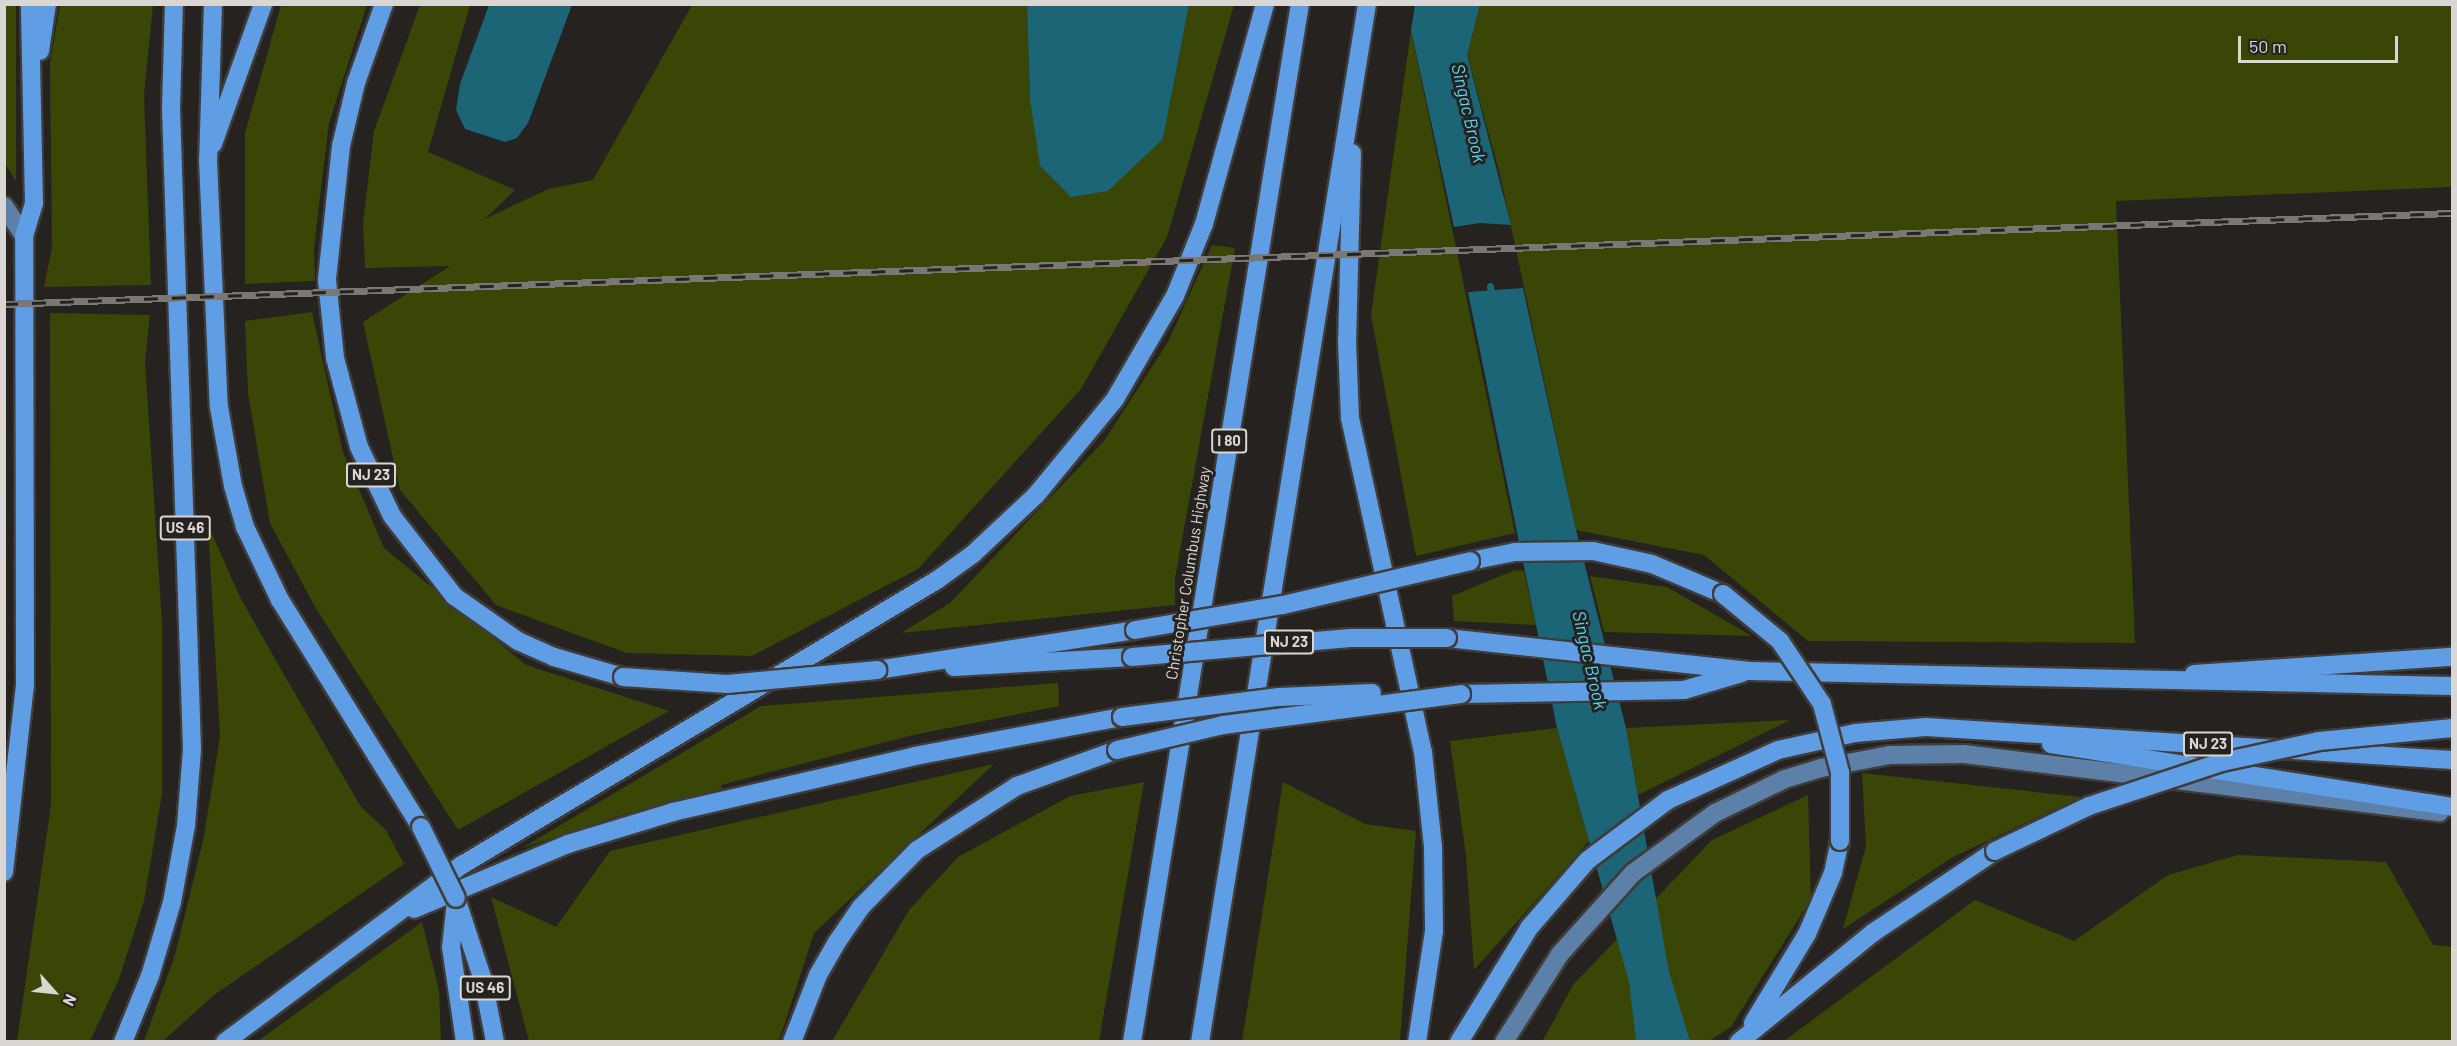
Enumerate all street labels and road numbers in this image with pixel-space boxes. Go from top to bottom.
road number: I 80 [1211,429,1247,453]
road number: NJ 23 [346,463,397,487]
street label: Christopher Columbus Highway [1162,465,1214,681]
road number: US 46 [160,516,210,540]
road number: NJ 23 [1264,630,1314,654]
road number: NJ 23 [2182,732,2234,756]
road number: US 46 [460,976,510,1000]

